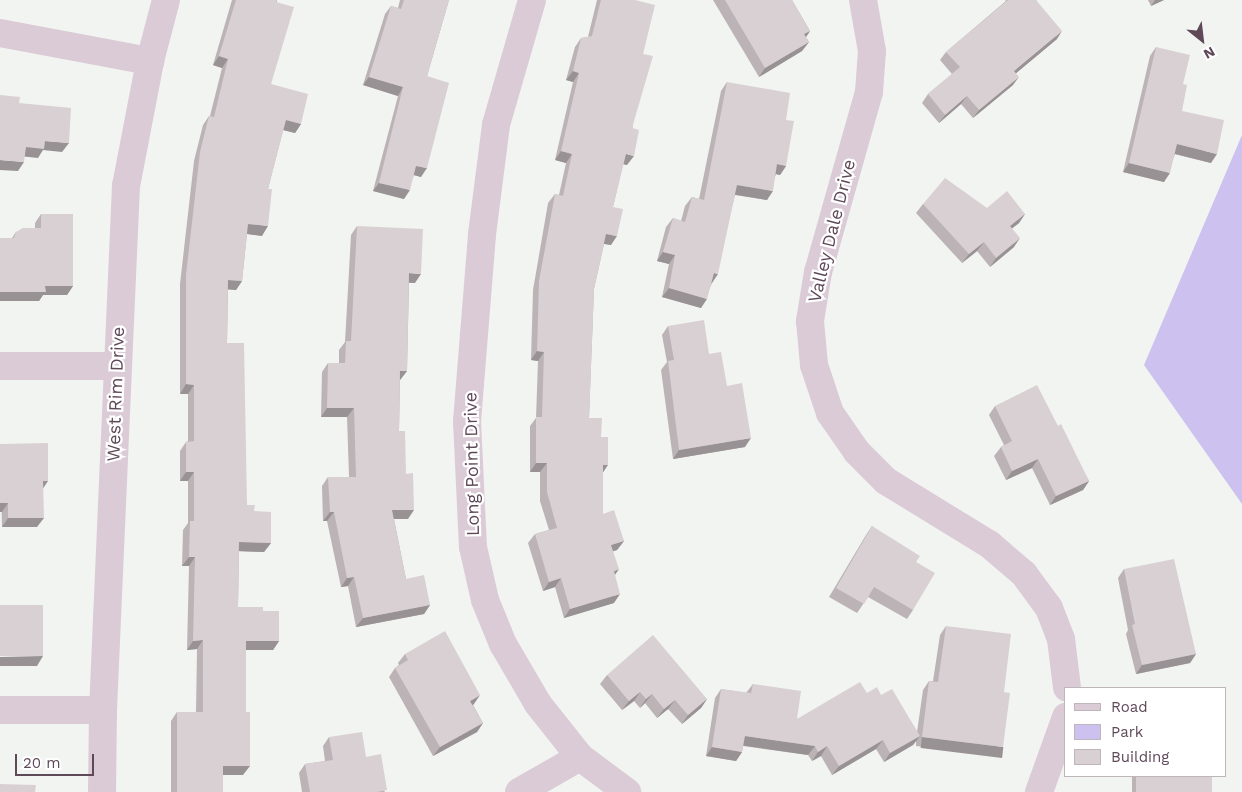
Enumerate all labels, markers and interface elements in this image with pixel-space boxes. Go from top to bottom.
north arrow [1177,15,1227,65]
text: N [1201,44,1218,63]
street label: Valley Dale Drive [804,157,860,305]
street label: West Rim Drive [103,326,129,462]
street label: Long Point Drive [460,392,484,536]
legend [1064,687,1227,777]
text: Road [1111,698,1148,716]
text: Park [1111,723,1143,741]
scale bar [18,744,96,776]
text: Building [1111,748,1169,766]
text: 20 m [23,754,61,772]

